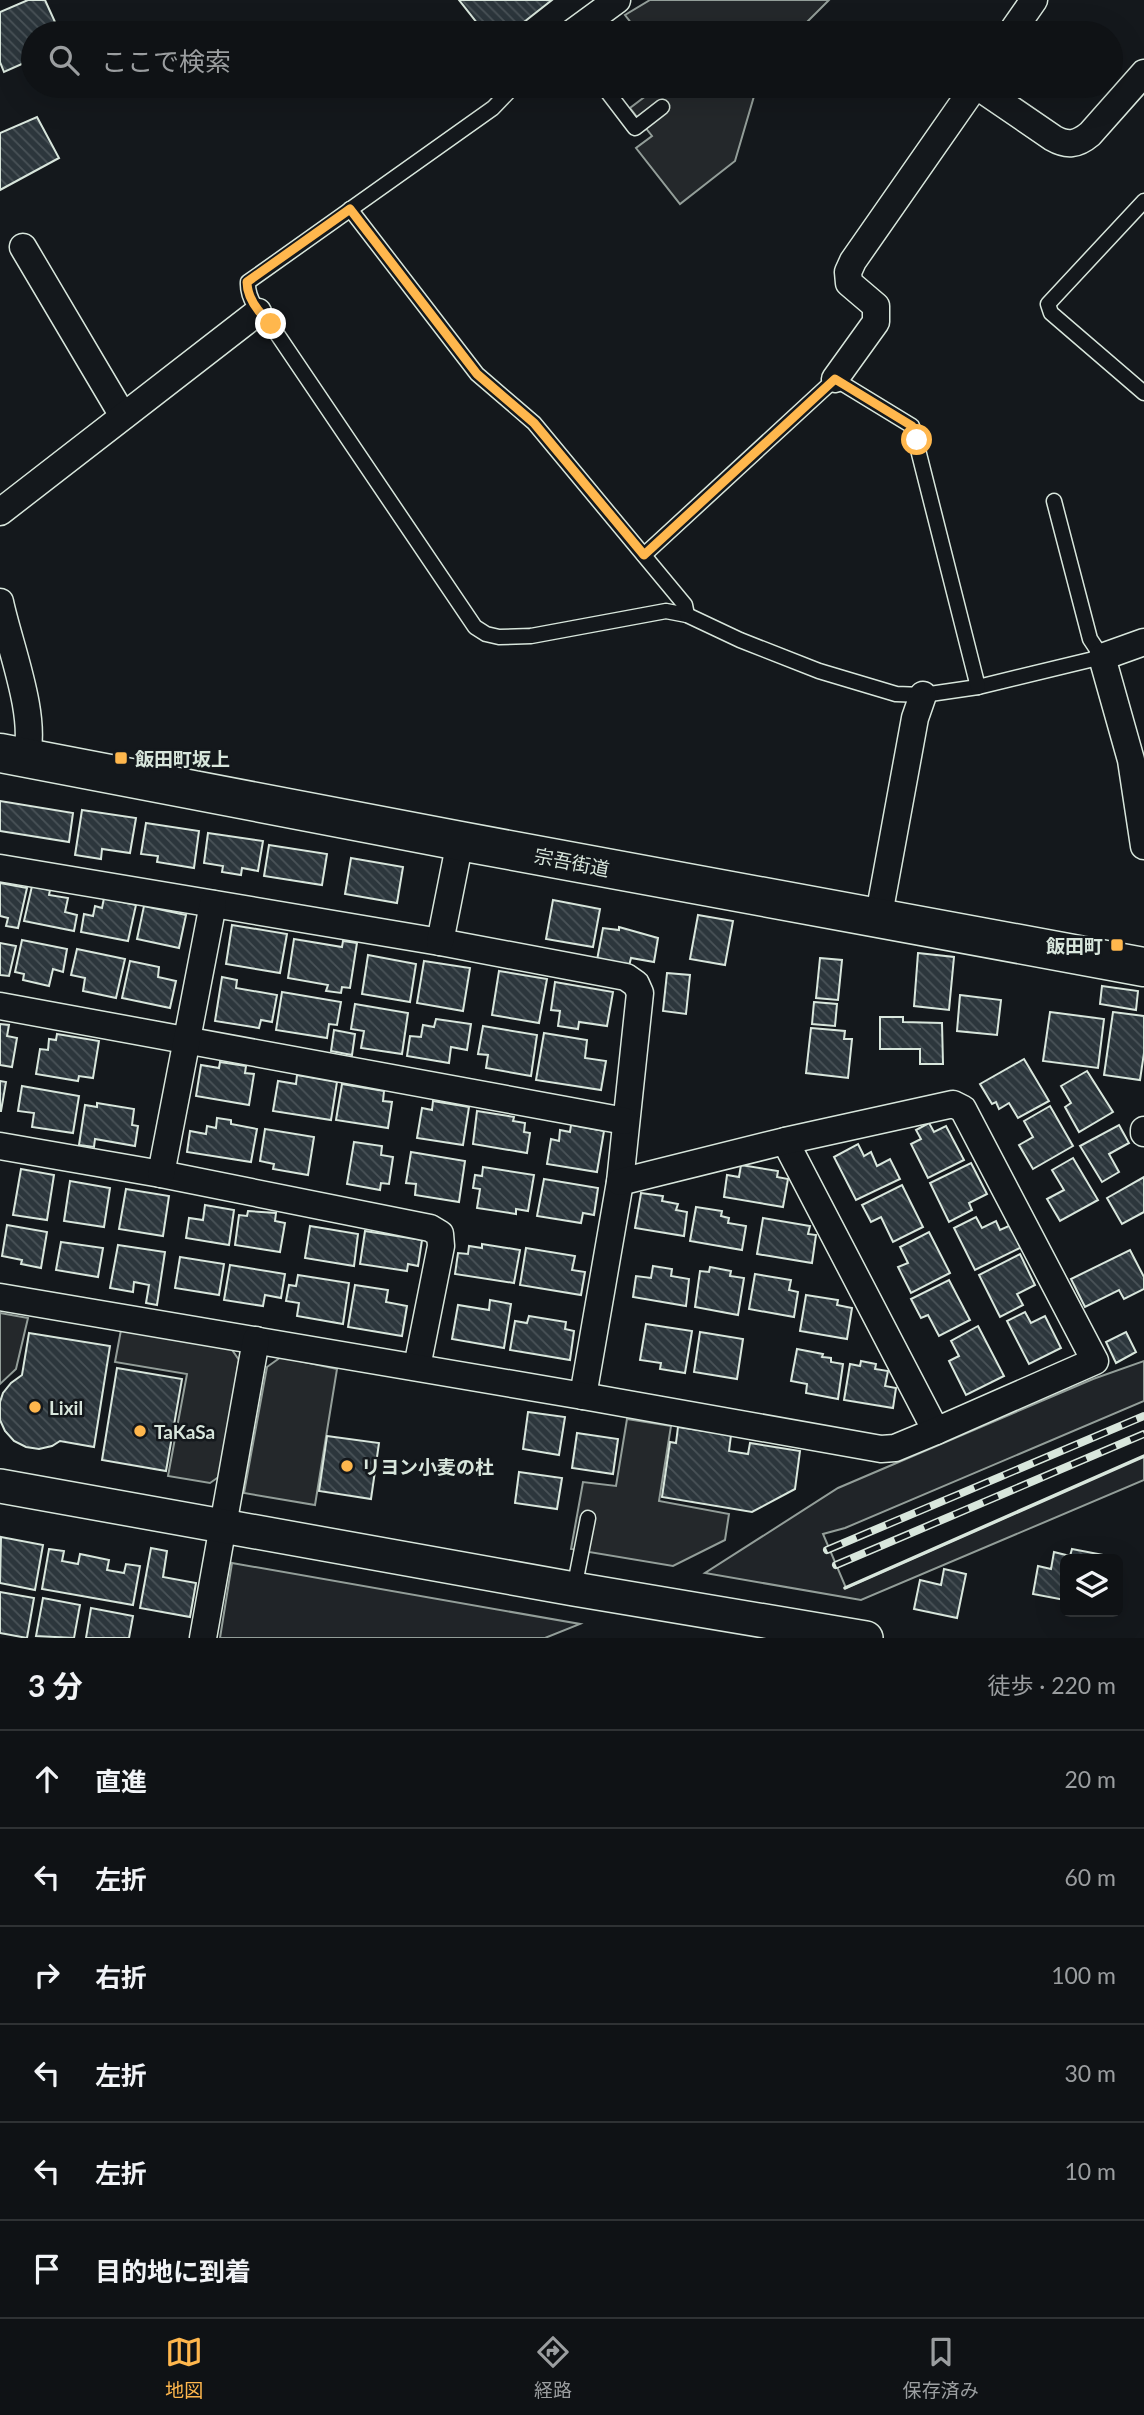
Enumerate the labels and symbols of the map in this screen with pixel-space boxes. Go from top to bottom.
route end [255,308,286,339]
route start [901,424,932,455]
place label: 飯田町坂上 [135,747,230,770]
marker: 飯田町坂上 [113,750,129,766]
street label: 宗吾街道 [532,843,612,881]
place label: 飯田町 [1046,934,1103,957]
marker: 飯田町 [1109,937,1125,953]
place label: Lixil [49,1396,83,1419]
marker: Lixil [27,1399,43,1415]
place label: TaKaSa [154,1420,215,1443]
marker: TaKaSa [132,1423,148,1439]
place label: リヨン小麦の杜 [361,1455,494,1478]
marker: リヨン小麦の杜 [339,1458,355,1474]

